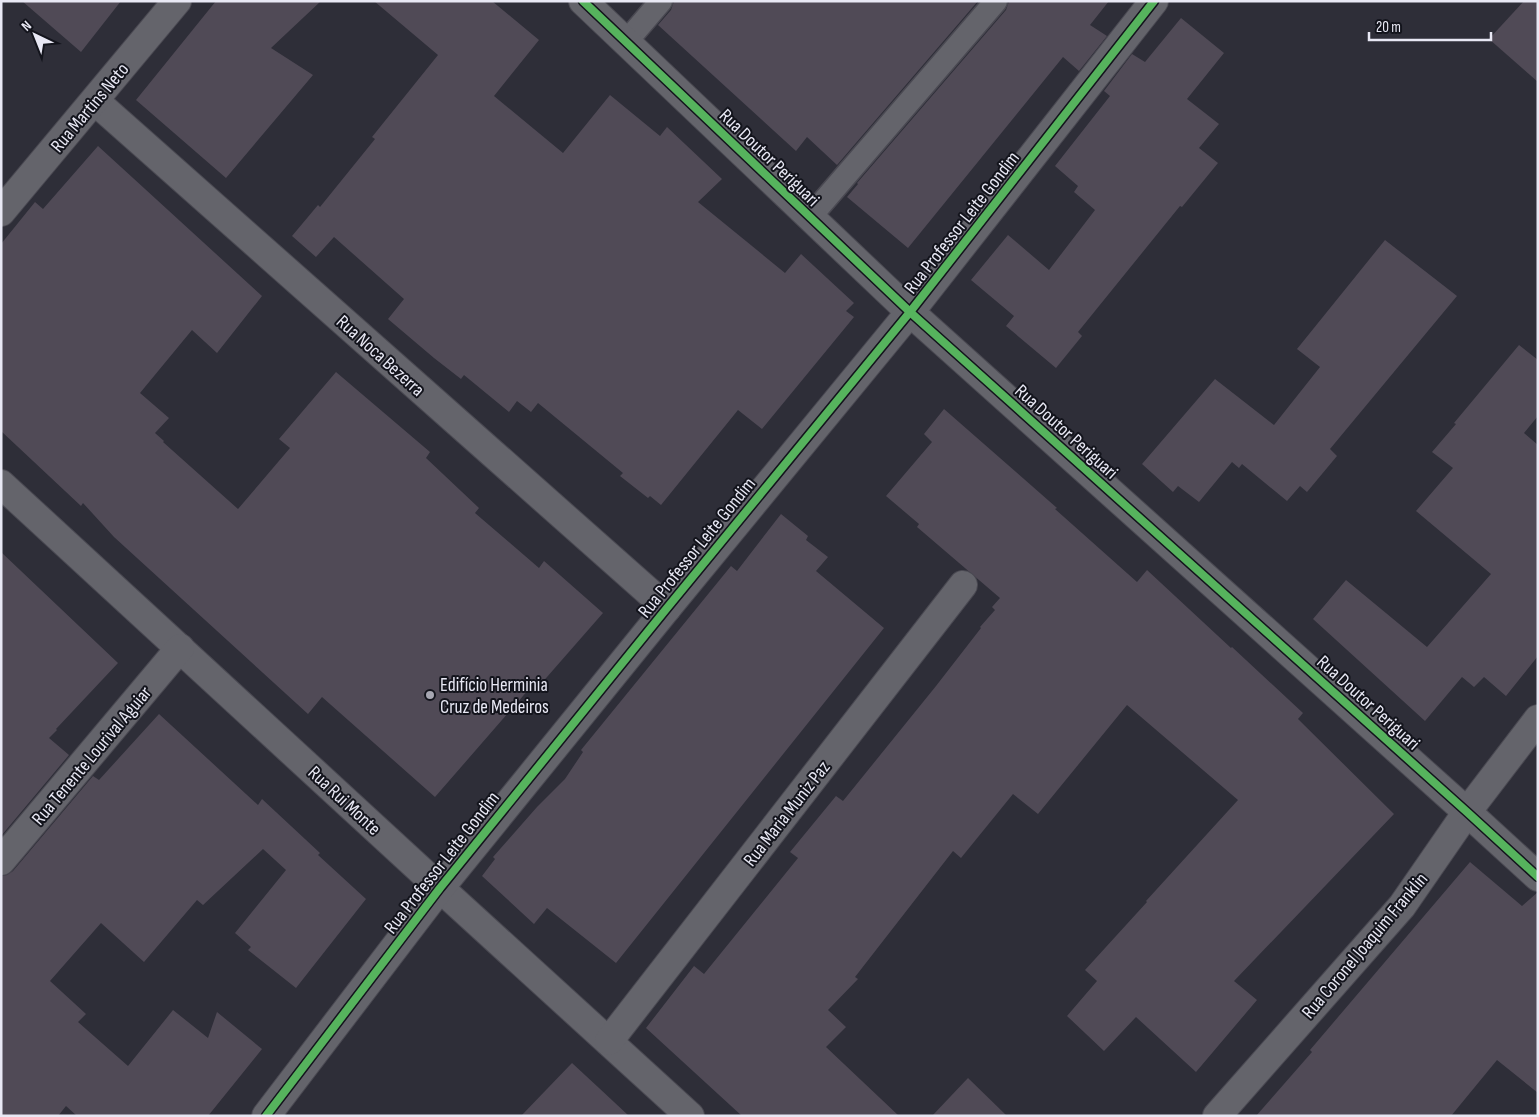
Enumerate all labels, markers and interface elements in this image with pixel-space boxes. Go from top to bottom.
north arrow [10,10,60,60]
scale bar [1369,10,1492,42]
text: N [18,17,35,35]
text: 20 m [1376,18,1401,37]
street label: Rua Martins Neto [46,59,134,157]
street label: Rua Doutor Periguari [714,104,824,212]
street label: Rua Professor Leite Gondim [900,147,1025,299]
street label: Rua Noca Bezerra [331,311,429,402]
street label: Rua Doutor Periguari [1010,380,1122,484]
street label: Rua Professor Leite Gondim [633,473,761,623]
street label: Rua Doutor Periguari [1312,651,1424,755]
place label: Edifício Herminia Cruz de Medeiros [440,674,549,719]
street label: Rua Tenente Lourival Aguiar [27,681,157,830]
marker: Edifício Herminia Cruz de Medeiros [424,689,436,701]
street label: Rua Maria Muniz Paz [739,756,836,871]
street label: Rua Rui Monte [303,762,385,841]
street label: Rua Professor Leite Gondim [380,787,505,939]
street label: Rua Coronel Joaquim Franklin [1297,868,1433,1024]

